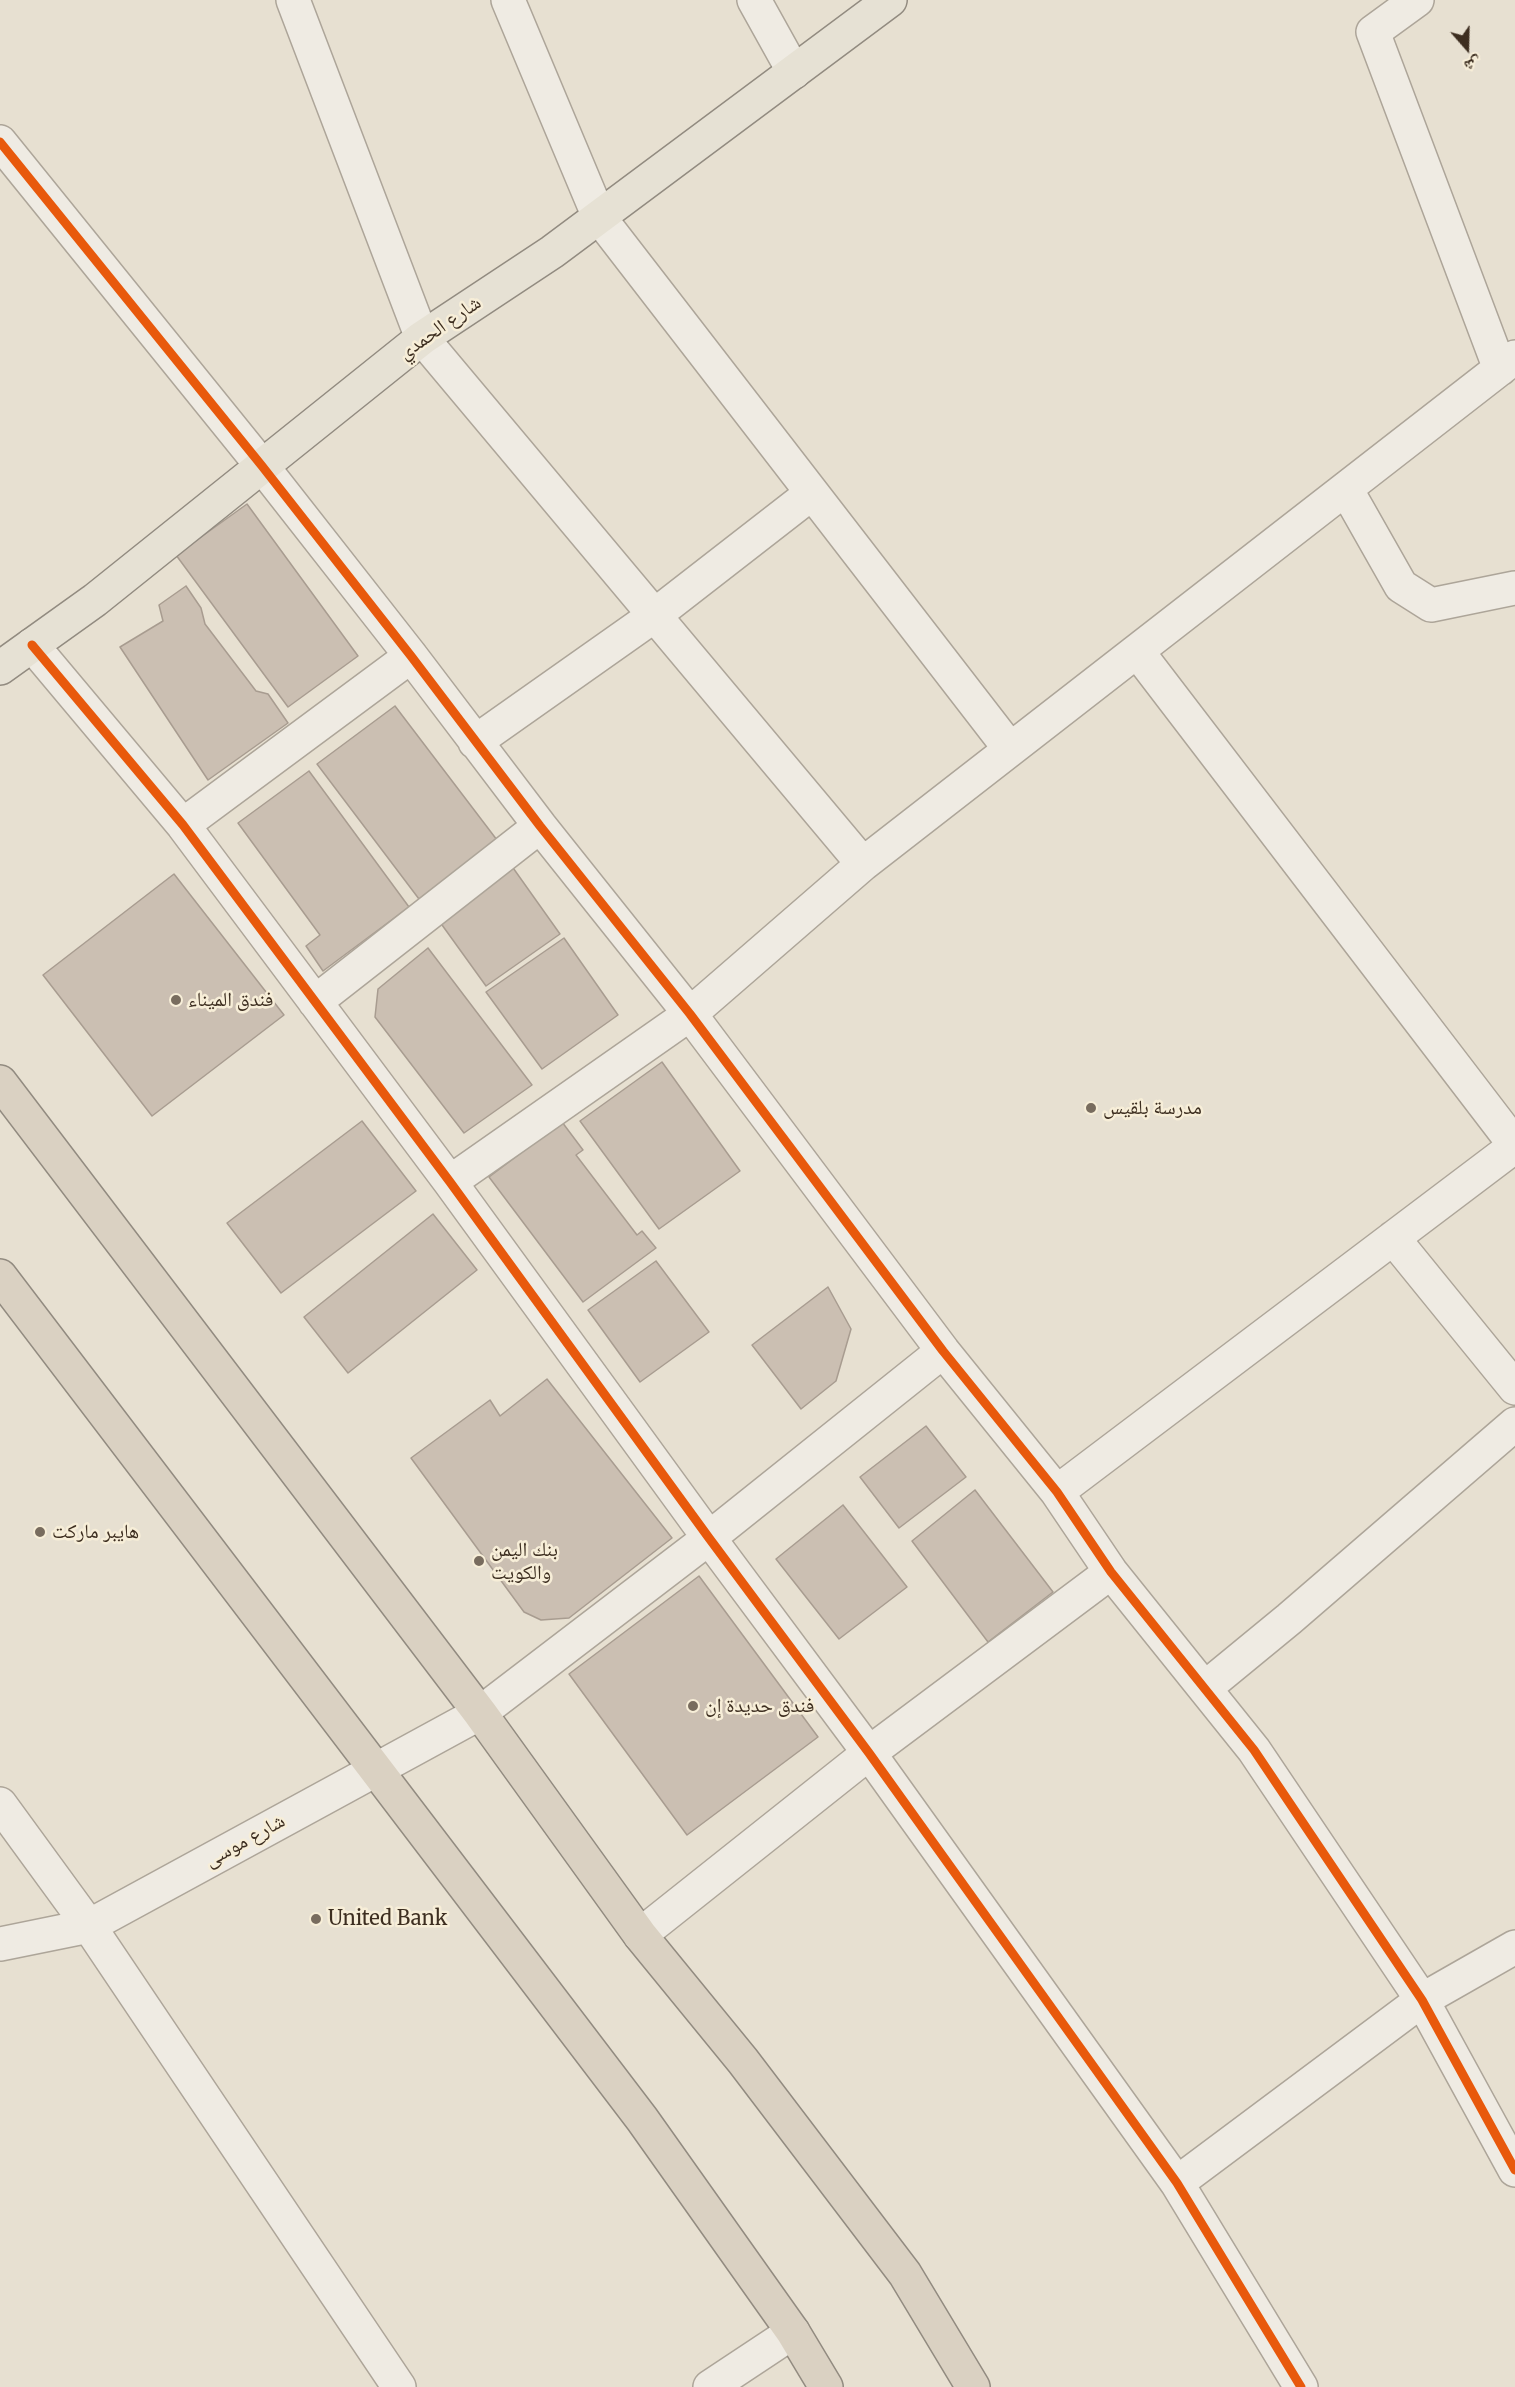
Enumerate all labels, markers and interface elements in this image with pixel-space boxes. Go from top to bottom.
north arrow [1437,18,1497,78]
text: ش [1462,53,1485,77]
street label: شارع الحمدي [394,291,486,365]
place label: فندق الميناء [188,988,273,1012]
marker: فندق الميناء [169,993,183,1007]
place label: مدرسة بلقيس [1103,1096,1202,1120]
marker: مدرسة بلقيس [1084,1101,1098,1115]
place label: هايبر ماركت [52,1520,139,1544]
marker: هايبر ماركت [33,1525,47,1539]
place label: بنك اليمن والكويت [491,1538,558,1585]
marker: بنك اليمن والكويت [472,1554,486,1568]
place label: فندق حديدة إن [705,1694,814,1718]
marker: فندق حديدة إن [686,1699,700,1713]
street label: شارع موسى [201,1809,289,1873]
place label: United Bank [328,1907,447,1931]
marker: United Bank [309,1912,323,1926]

